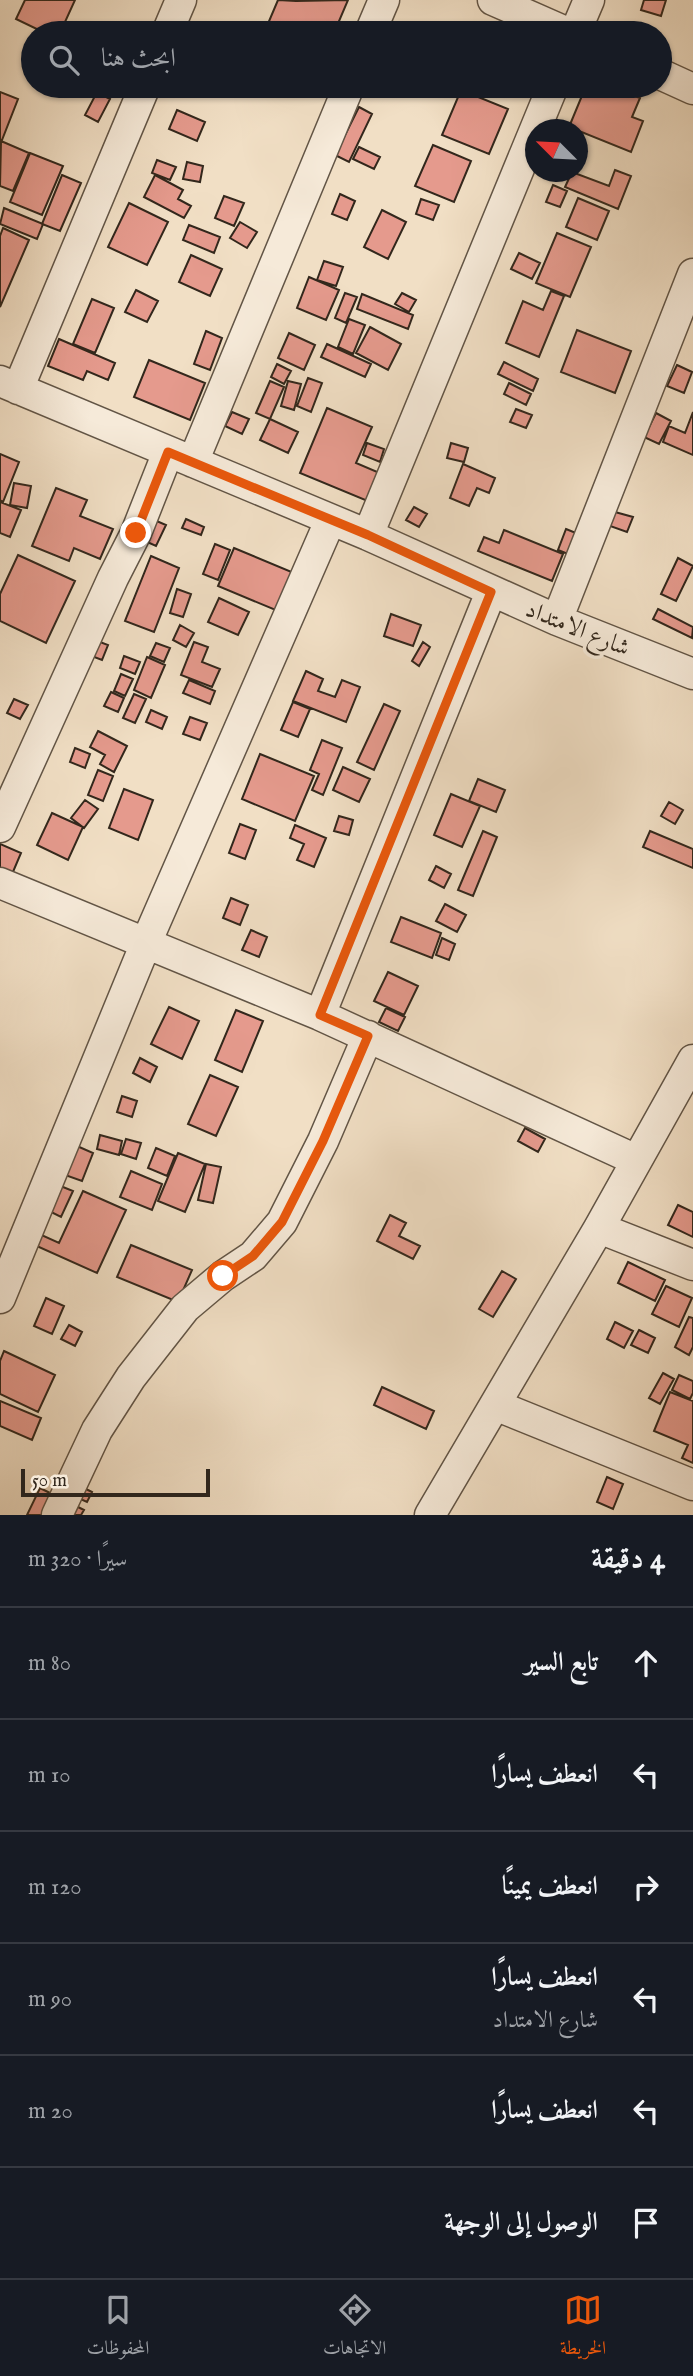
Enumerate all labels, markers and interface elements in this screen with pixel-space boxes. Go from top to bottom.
search box [21,21,672,98]
icon: search [45,41,83,79]
text: ابحث هنا [101,42,176,75]
north arrow [525,119,588,182]
route end [120,517,151,548]
street label: شارع الامتداد [519,594,634,667]
route start [207,1260,238,1291]
scale bar [21,1466,210,1498]
text: 50 m [32,1469,67,1493]
text: 4 دقيقة [591,1541,665,1579]
text: سيرًا · 320 m [28,1545,127,1574]
icon: ahead [627,1644,665,1682]
text: تابع السير [524,1646,598,1679]
text: 80 m [28,1649,71,1678]
icon: left [627,1756,665,1794]
text: انعطف يسارًا [491,1758,598,1791]
text: 10 m [28,1761,71,1790]
icon: right [627,1868,665,1906]
text: انعطف يمينًا [502,1870,598,1903]
text: 120 m [28,1873,81,1902]
text: انعطف يسارًا [491,1961,598,1994]
icon: left [627,1980,665,2018]
text: 90 m [28,1985,72,2014]
text: شارع الامتداد [493,2006,598,2035]
icon: left [627,2092,665,2130]
text: انعطف يسارًا [491,2094,598,2127]
text: 20 m [28,2097,73,2126]
icon: arrive [627,2204,665,2242]
text: الوصول إلى الوجهة [444,2206,598,2239]
tab: المحفوظات [87,2291,149,2366]
tab: الاتجاهات [323,2291,386,2366]
tab: الخريطة [560,2291,606,2366]

